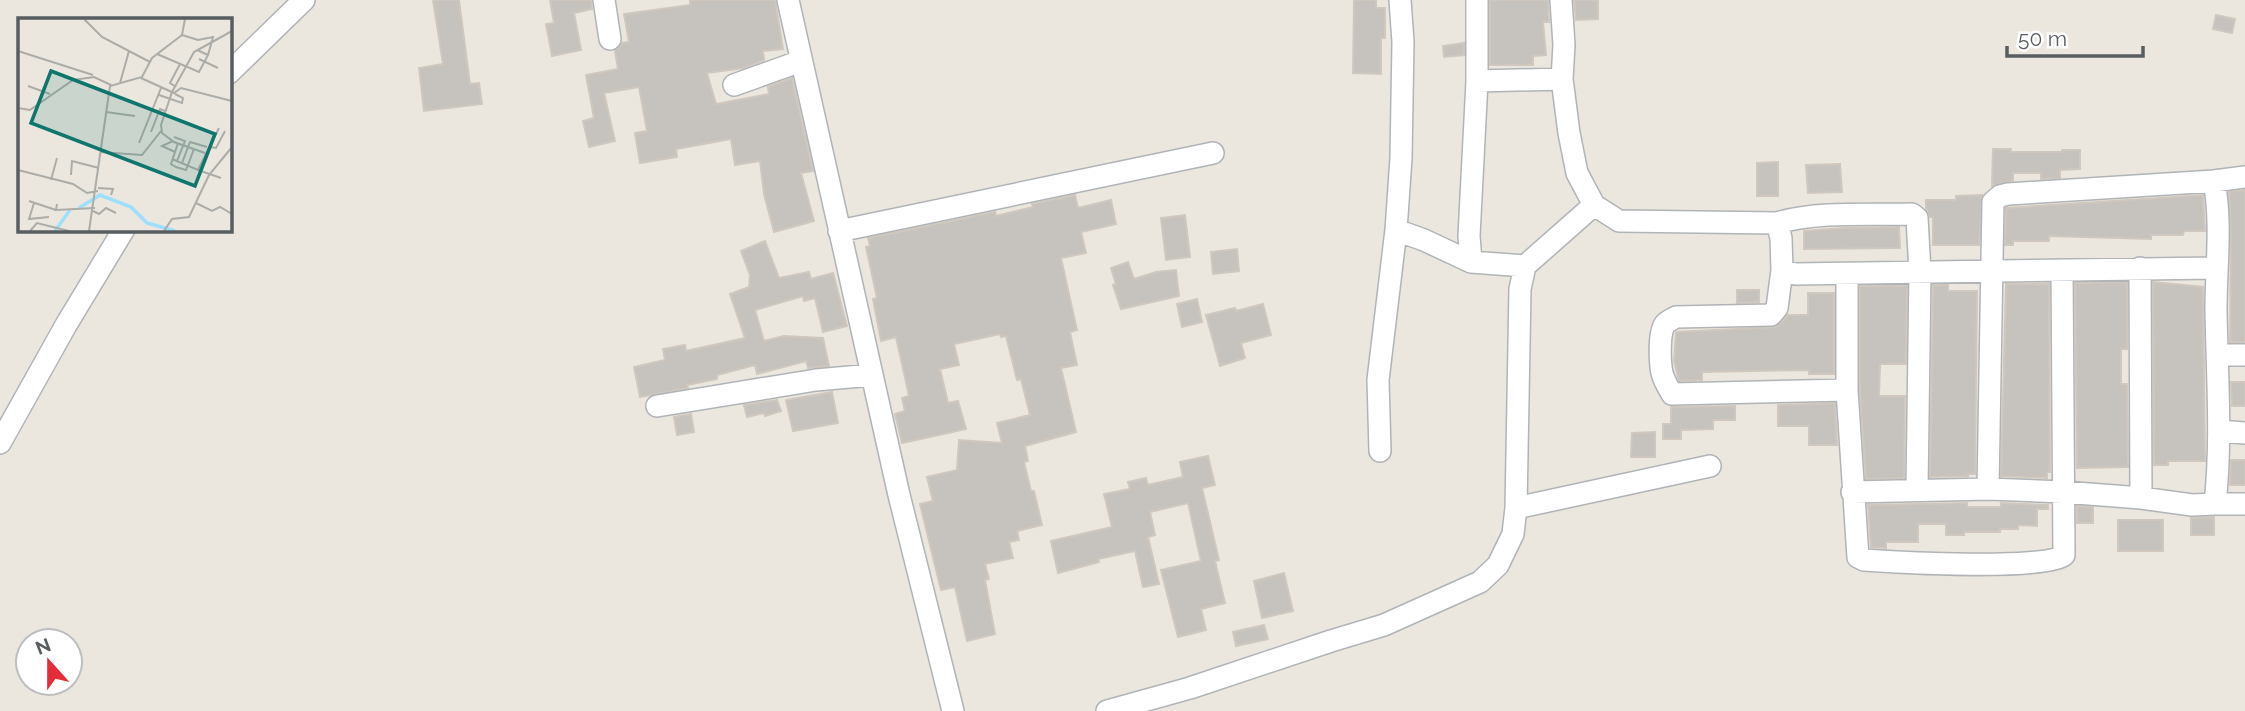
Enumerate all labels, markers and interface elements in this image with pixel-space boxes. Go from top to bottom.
scale bar [2007,14,2144,58]
inset map [18,18,231,231]
text: 50 m [2018,26,2067,51]
north arrow [14,627,84,697]
text: N [32,633,54,659]

